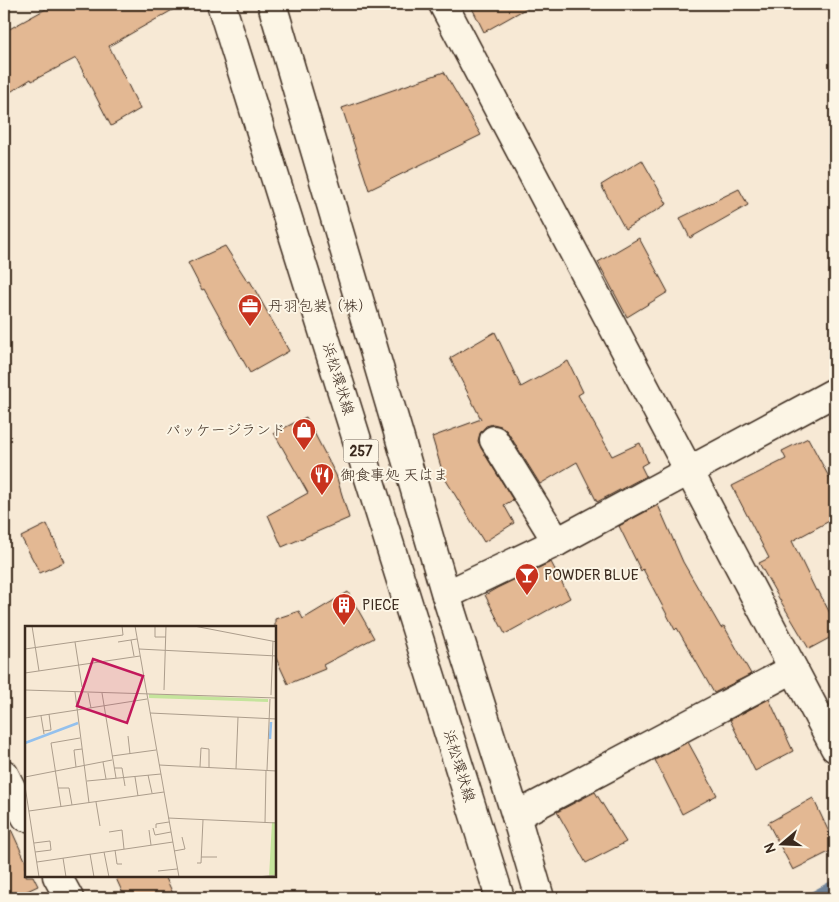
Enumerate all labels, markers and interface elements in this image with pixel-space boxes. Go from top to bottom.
office icon: 丹羽包装（株） [237,293,263,327]
place label: 丹羽包装（株） [268,297,373,316]
street label: 浜松環状線 [318,340,358,418]
shop icon: パッケージランド [291,417,317,451]
place label: パッケージランド [166,421,286,440]
road number: 257 [344,440,378,462]
restaurant icon: 御食事処 天はま [309,462,335,496]
place label: 御食事処 天はま [340,466,448,485]
bar icon: POWDER BLUE [514,562,540,596]
place label: POWDER BLUE [544,566,639,585]
building icon: PIECE [331,592,357,626]
place label: PIECE [362,596,400,615]
inset map [25,626,276,877]
street label: 浜松環状線 [439,727,479,805]
north arrow [756,820,806,870]
text: N [761,841,780,855]

